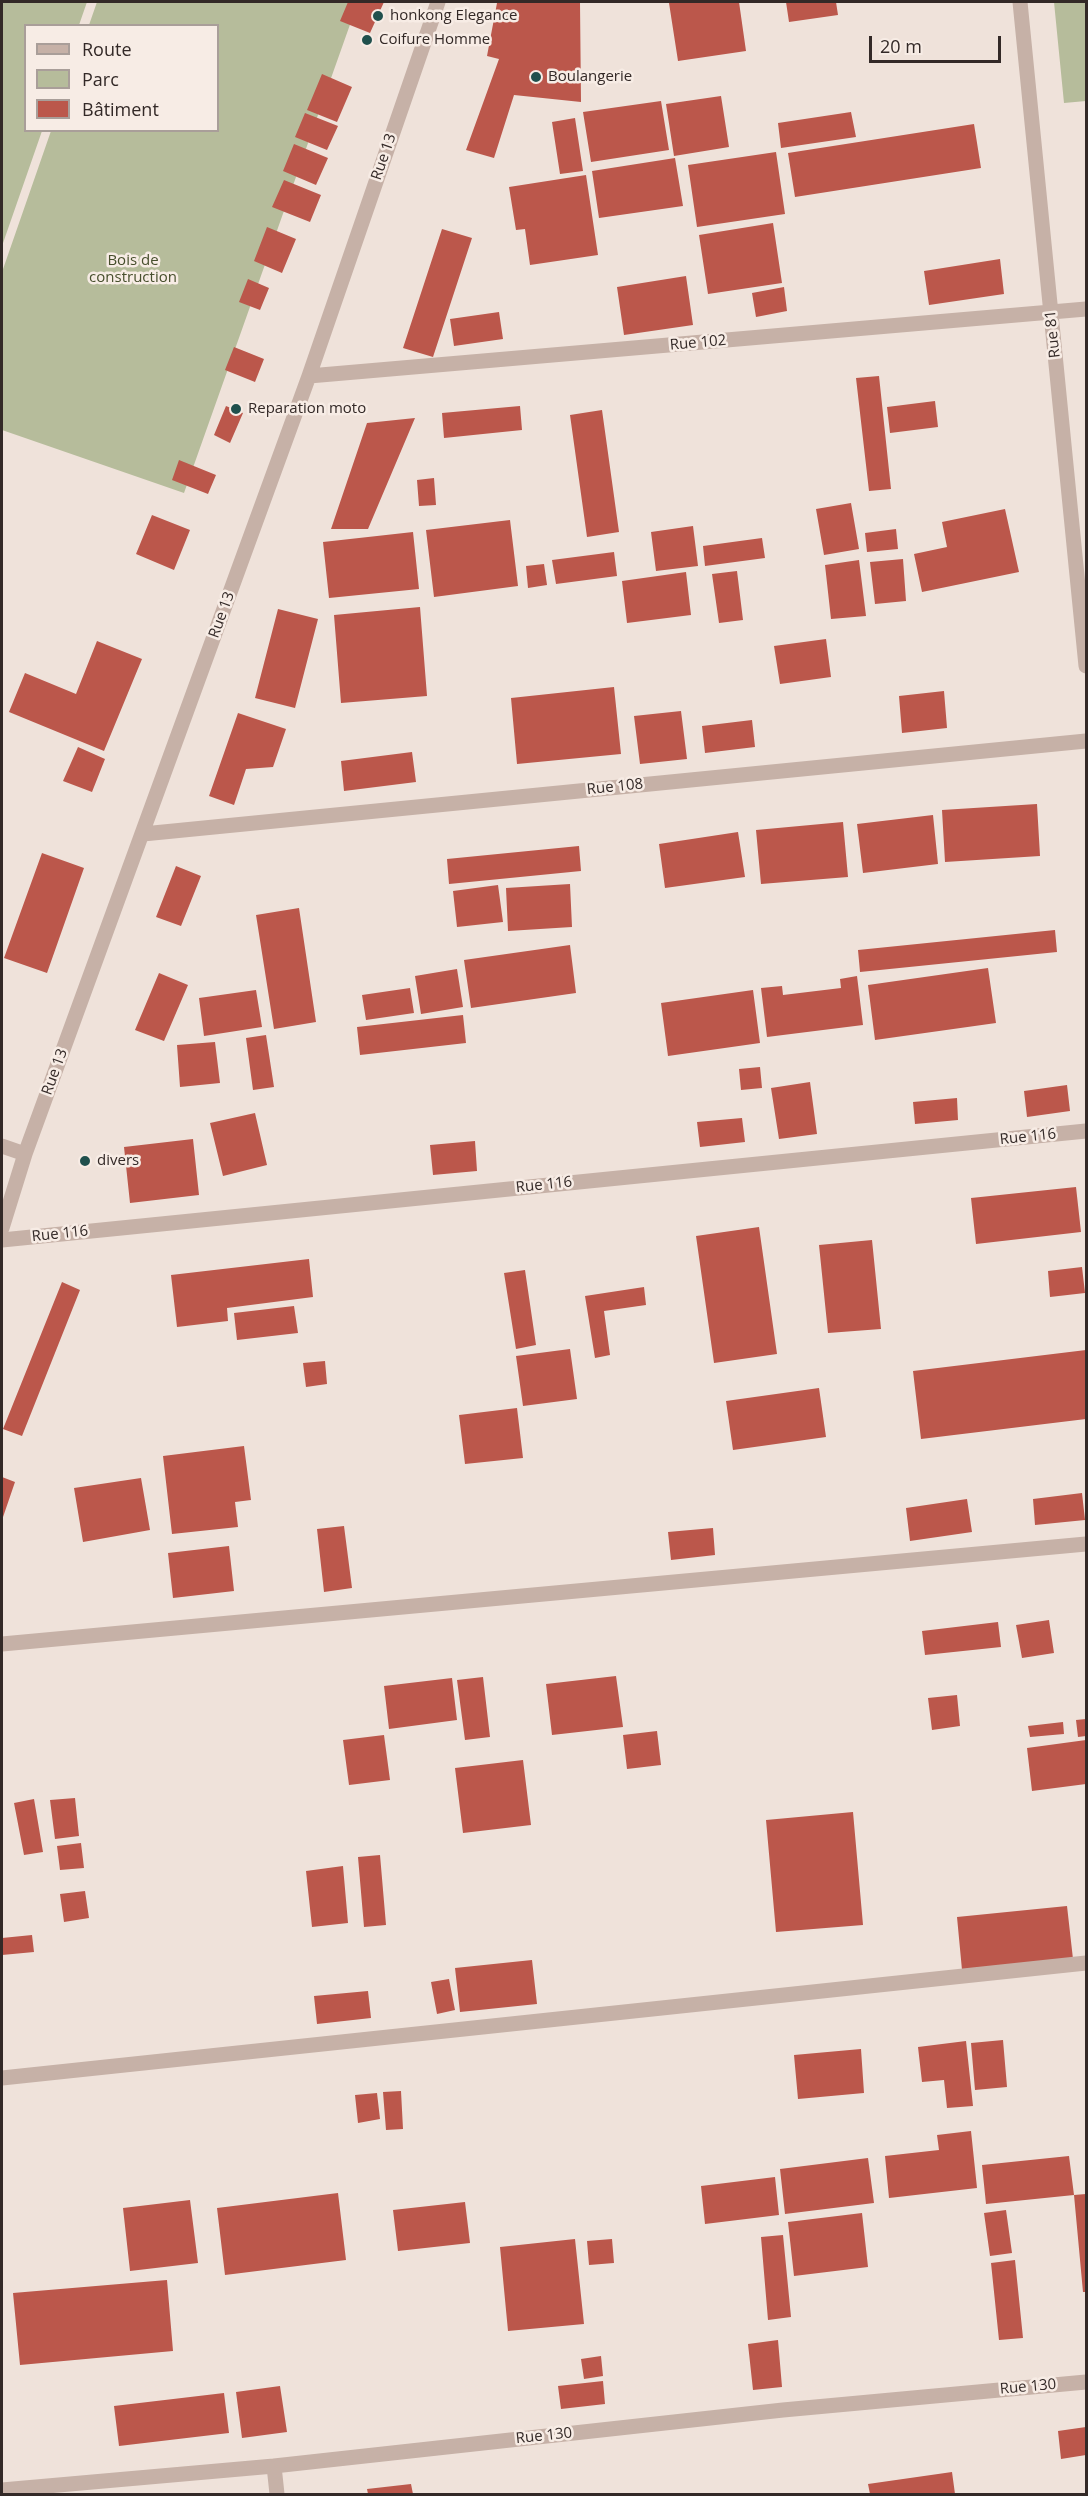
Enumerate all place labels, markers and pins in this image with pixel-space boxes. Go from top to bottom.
place label: honkong Elegance [390,7,517,25]
marker: honkong Elegance [371,9,385,23]
place label: Coifure Homme [379,31,490,49]
marker: Coifure Homme [360,33,374,47]
place label: Boulangerie [548,68,632,86]
marker: Boulangerie [529,70,543,84]
place label: Reparation moto [248,400,366,418]
marker: Reparation moto [229,402,243,416]
place label: divers [97,1152,139,1170]
marker: divers [78,1154,92,1168]

